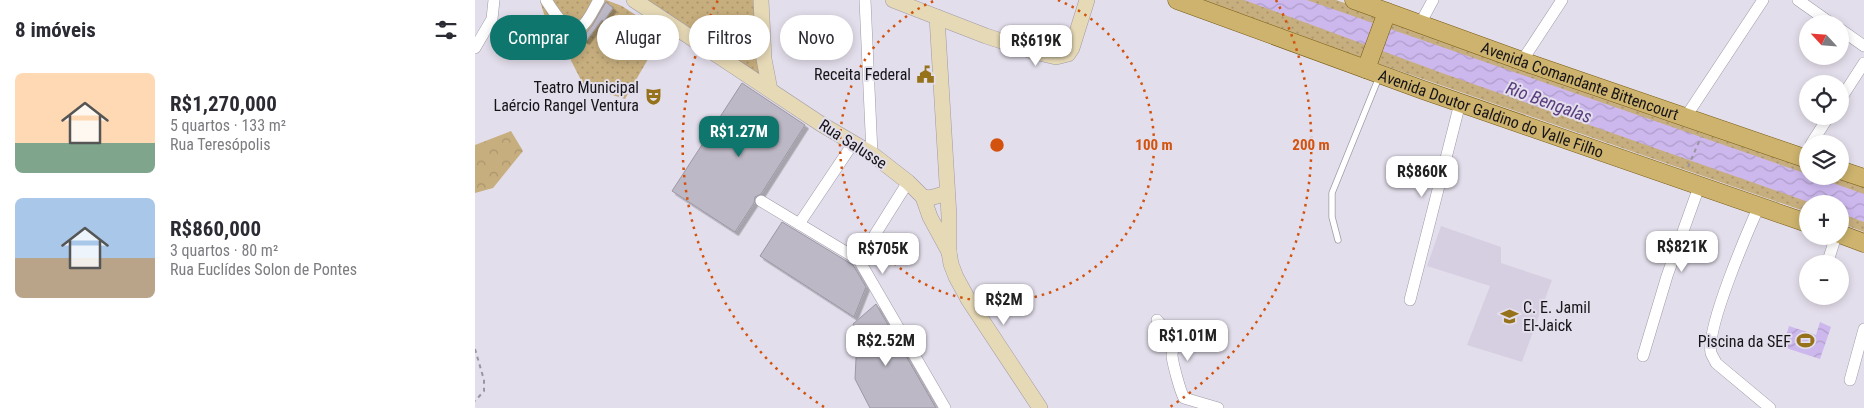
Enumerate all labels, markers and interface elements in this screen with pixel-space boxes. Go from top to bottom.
chip: Comprar [490,15,587,60]
chip: Alugar [597,15,679,60]
chip: Filtros [689,15,770,60]
chip: Novo [780,15,853,60]
north arrow [1799,15,1849,65]
map controls [1799,15,1849,305]
icon: filters [432,16,460,44]
text: 8 imóveis [15,18,96,42]
pin: R$619K [995,24,1077,67]
text: R$619K [1011,31,1061,50]
street label: Avenida Comandante Bittencourt [1479,37,1682,124]
public building icon: Receita Federal [915,64,935,84]
place label: Receita Federal [814,65,911,84]
street label: Avenida Doutor Galdino do Valle Filho [1376,65,1606,161]
button: locate [1799,75,1849,125]
water label: Rio Bengalas [1503,77,1595,127]
place label: Teatro Municipal Laércio Rangel Ventura [494,78,639,115]
theatre icon: Teatro Municipal Laércio Rangel Ventura [643,86,663,106]
text: R$1,270,000 [170,92,277,116]
icon: home [55,93,115,153]
street label: Rua Salusse [816,115,890,173]
text: 5 quartos · 133 m² [170,116,286,135]
pin: R$1.27M [693,116,785,158]
text: R$1.27M [710,122,768,141]
text: Rua Teresópolis [170,135,270,154]
button: layers [1799,135,1849,185]
centre of rings [988,136,1006,154]
text: 100 m [1135,136,1173,154]
text: 200 m [1292,136,1330,154]
pin: R$860K [1381,156,1463,198]
text: R$860K [1397,162,1447,181]
button: + [1799,195,1849,245]
text: R$860,000 [170,217,261,241]
icon: home [55,218,115,278]
pin: R$821K [1641,230,1723,273]
pin: R$705K [842,232,924,275]
text: R$821K [1657,237,1707,256]
text: R$705K [858,239,908,258]
text: 3 quartos · 80 m² [170,241,278,260]
button: − [1799,255,1849,305]
text: Rua Euclídes Solon de Pontes [170,260,357,279]
pin: R$2M [974,284,1034,326]
text: R$2M [985,290,1023,309]
place label: C. E. Jamil El-Jaick [1523,298,1591,335]
school or university icon: C. E. Jamil El-Jaick [1499,306,1519,326]
pin: R$1.01M [1142,320,1234,362]
pin: R$2.52M [840,324,932,367]
text: R$1.01M [1159,326,1217,345]
text: R$2.52M [857,331,915,350]
sports icon: Piscina da SEF [1795,331,1815,351]
place label: Piscina da SEF [1698,332,1791,351]

